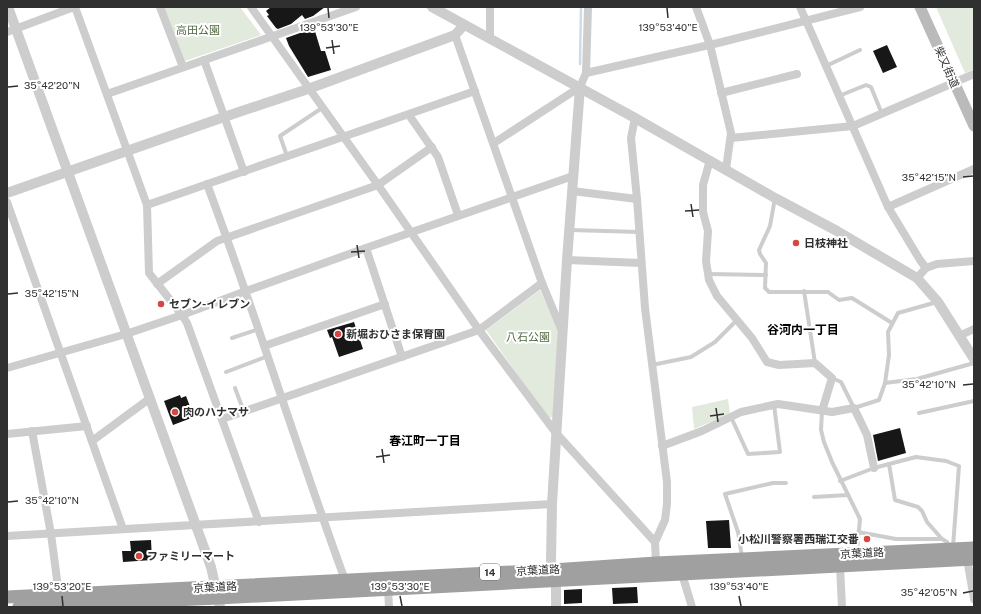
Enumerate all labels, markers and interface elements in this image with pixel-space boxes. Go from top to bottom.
text: 139°53'30"E [299,21,359,33]
text: 139°53'40"E [638,21,698,33]
park label: 高田公園 [176,24,220,36]
street label: 柴又街道 [933,44,961,90]
text: 35°42'20"N [24,79,80,91]
text: 35°42'15"N [902,171,956,183]
place label: 日枝神社 [804,237,848,249]
marker: 日枝神社 [791,238,801,248]
text: 35°42'15"N [25,287,79,299]
place label: セブン-イレブン [169,298,250,310]
marker: セブン-イレブン [156,299,166,309]
district label: 谷河内一丁目 [767,323,839,337]
place label: 新堀おひさま保育園 [346,328,445,340]
marker: 新堀おひさま保育園 [333,329,343,339]
park label: 八石公園 [506,331,550,343]
text: 35°42'10"N [902,378,956,390]
place label: 肉のハナマサ [183,406,249,418]
marker: 肉のハナマサ [170,407,180,417]
district label: 春江町一丁目 [389,434,461,448]
text: 35°42'10"N [25,494,79,506]
place label: 小松川警察署西瑞江交番 [738,533,859,545]
marker: 小松川警察署西瑞江交番 [862,534,872,544]
street label: 京葉道路 [840,546,884,560]
place label: ファミリーマート [147,550,235,562]
marker: ファミリーマート [134,551,144,561]
street label: 京葉道路 [516,563,560,577]
road number: 14 [480,564,500,580]
text: 139°53'20"E [33,580,91,592]
street label: 京葉道路 [193,580,237,594]
text: 139°53'30"E [370,580,430,592]
text: 139°53'40"E [709,580,769,592]
text: 35°42'05"N [901,586,957,598]

